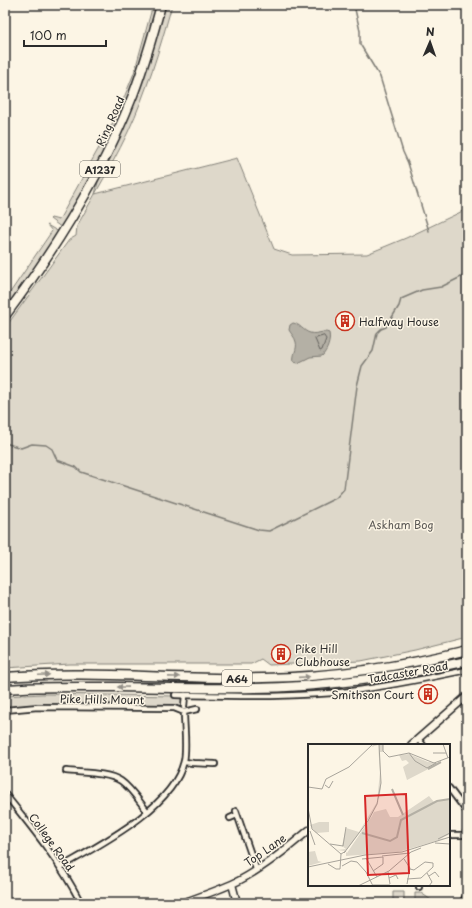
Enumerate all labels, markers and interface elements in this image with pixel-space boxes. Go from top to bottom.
scale bar [24,22,106,48]
north arrow [410,22,450,62]
text: N [426,23,435,40]
text: 100 m [30,26,67,44]
street label: Ring Road [91,93,129,149]
road number: A1237 [80,161,120,177]
building icon: Halfway House [334,310,356,332]
place label: Halfway House [359,313,439,330]
park label: Askham Bog [368,516,434,533]
place label: Pike Hill Clubhouse [295,640,350,670]
building icon: Pike Hill Clubhouse [270,643,292,665]
street label: Tadcaster Road [366,657,450,687]
road number: A64 [222,670,252,686]
one-way arrow [38,672,51,678]
one-way arrow [298,673,310,680]
one-way arrow [168,674,181,680]
building icon: Smithson Court [417,683,439,705]
one-way arrow [117,684,129,691]
place label: Smithson Court [331,686,415,703]
street label: Pike Hills Mount [60,690,145,708]
inset map [308,744,450,886]
street label: College Road [25,809,79,875]
street label: Top Lane [241,829,289,871]

